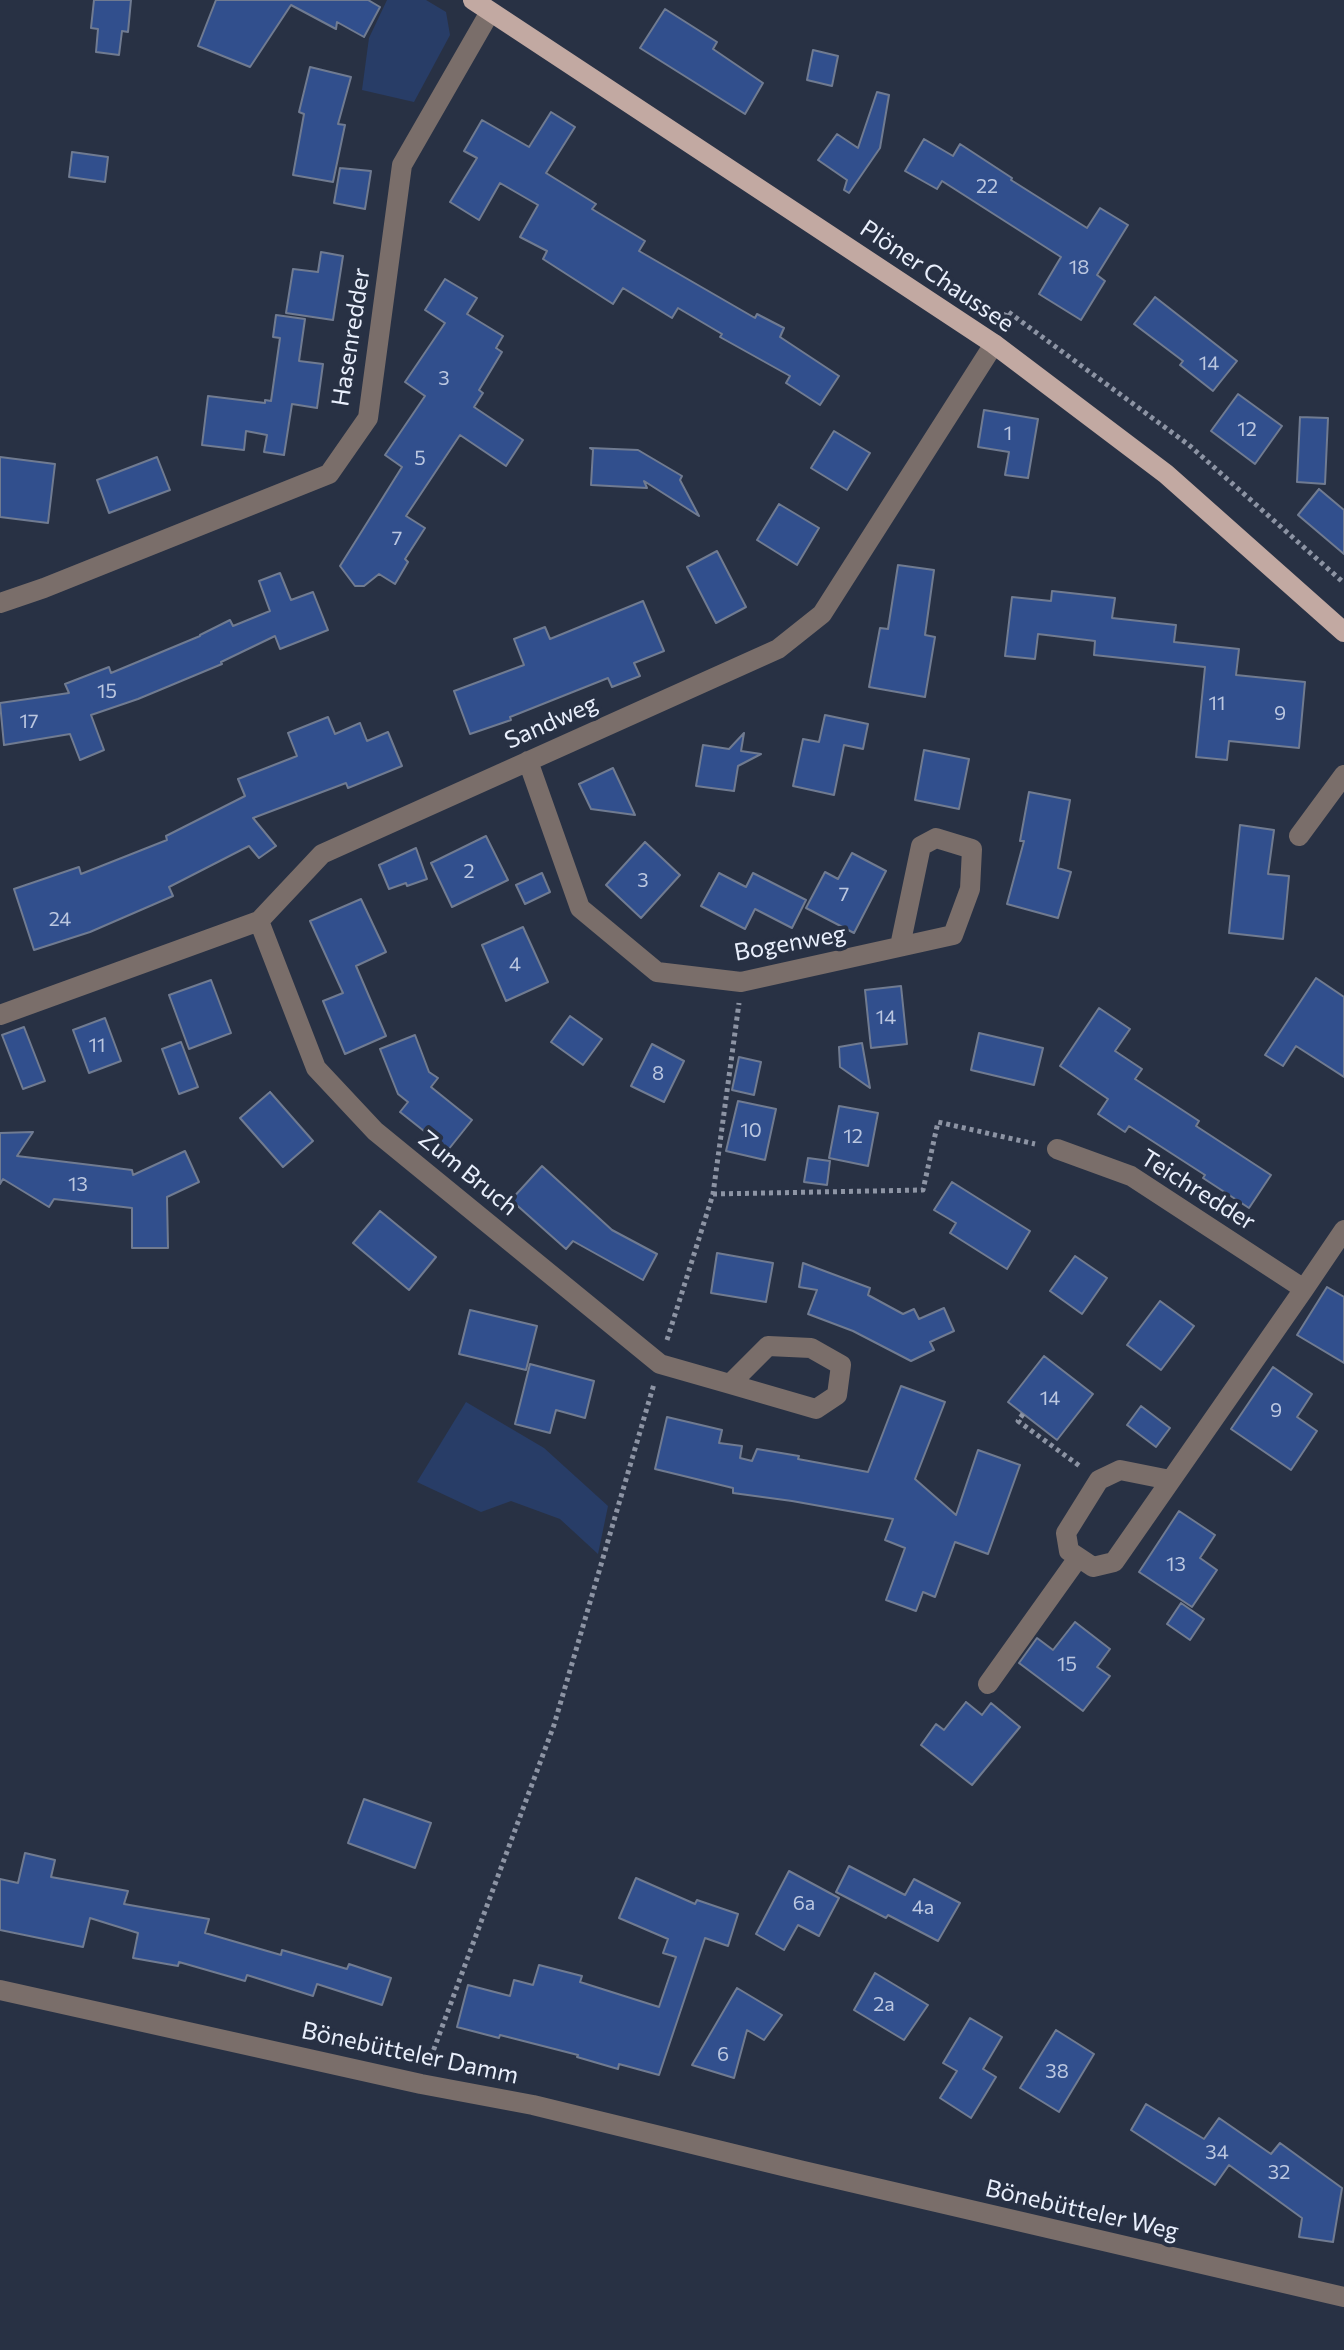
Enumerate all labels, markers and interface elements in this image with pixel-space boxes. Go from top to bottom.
house number: 22 [976,174,998,198]
street label: Plöner Chaussee [855,214,1019,338]
house number: 18 [1069,255,1089,279]
street label: Hasenredder [326,266,376,408]
house number: 14 [1199,351,1219,375]
house number: 3 [438,366,450,390]
house number: 12 [1237,417,1257,441]
house number: 1 [1004,421,1012,445]
house number: 5 [414,446,426,470]
house number: 7 [392,526,402,550]
house number: 15 [97,679,117,703]
street label: Sandweg [500,689,602,755]
house number: 11 [1208,691,1226,715]
house number: 9 [1274,701,1286,725]
house number: 17 [19,709,39,733]
house number: 2 [463,859,475,883]
house number: 3 [637,868,649,892]
house number: 7 [839,882,849,906]
house number: 24 [49,907,71,931]
street label: Bogenweg [732,919,848,967]
house number: 4 [509,952,521,976]
house number: 14 [876,1005,896,1029]
house number: 11 [88,1033,106,1057]
house number: 8 [652,1061,664,1085]
house number: 10 [740,1118,762,1142]
street label: Zum Bruch [413,1124,523,1222]
house number: 12 [843,1124,863,1148]
street label: Teichredder [1135,1143,1261,1237]
house number: 13 [68,1172,88,1196]
house number: 14 [1040,1386,1060,1410]
house number: 9 [1270,1398,1282,1422]
house number: 13 [1166,1552,1186,1576]
house number: 15 [1057,1652,1077,1676]
house number: 6a [793,1891,815,1915]
house number: 4a [912,1895,934,1919]
house number: 2a [873,1992,895,2016]
street label: Bönebütteler Damm [299,2016,521,2090]
house number: 6 [717,2042,729,2066]
house number: 38 [1045,2059,1069,2083]
house number: 34 [1205,2140,1229,2164]
house number: 32 [1268,2160,1290,2184]
street label: Bönebütteler Weg [983,2174,1181,2246]

